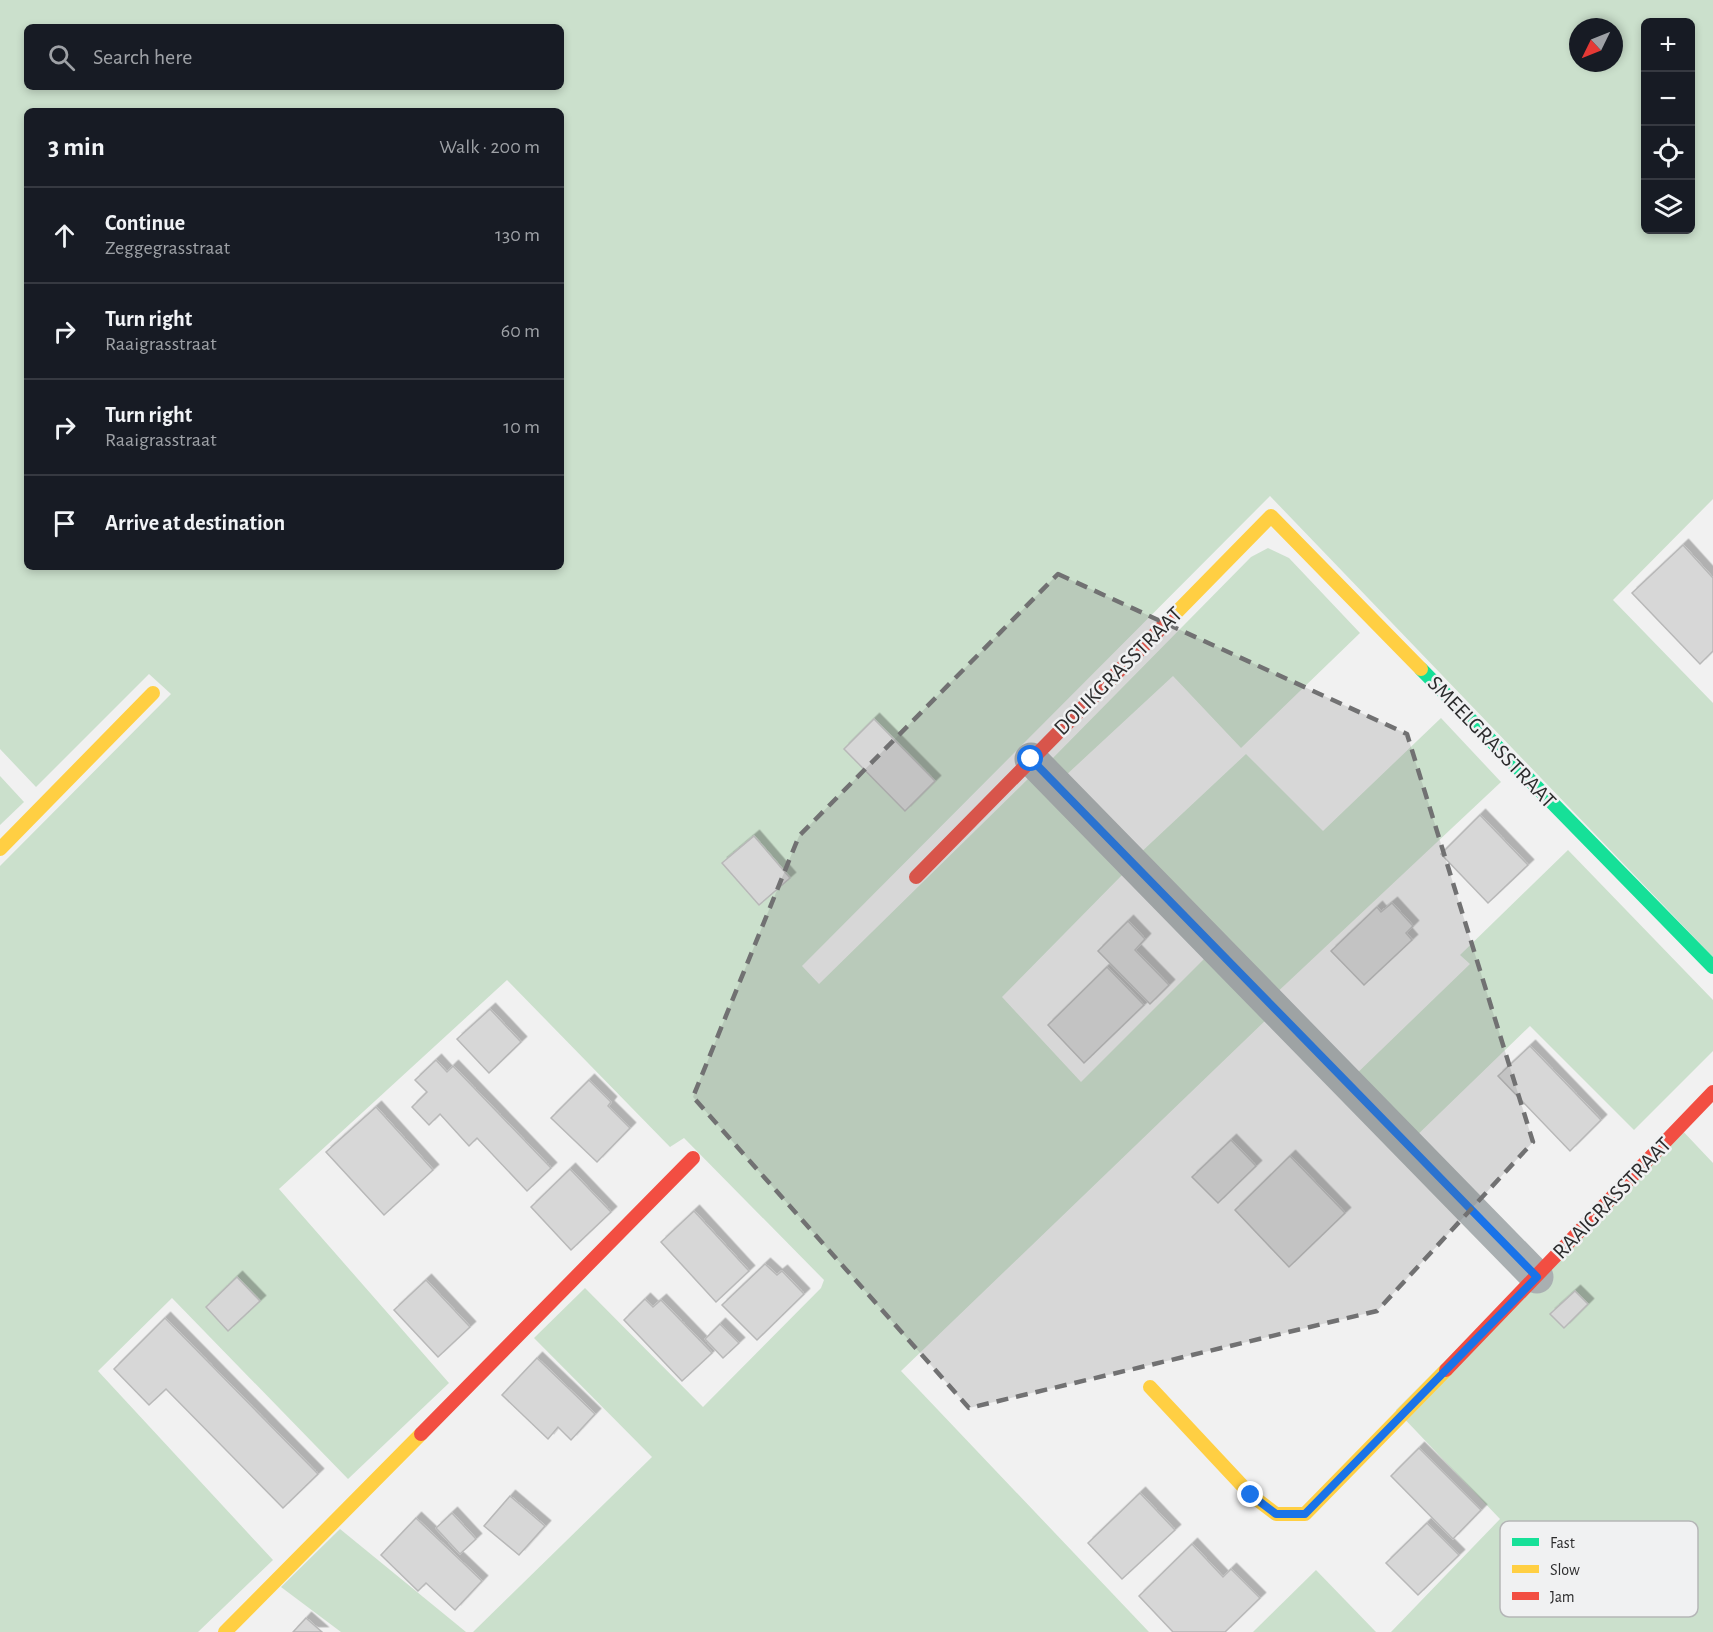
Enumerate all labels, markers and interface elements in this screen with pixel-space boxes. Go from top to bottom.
north arrow [1569,18,1623,72]
map controls [1641,18,1695,234]
button: + [1641,18,1695,72]
search box [24,24,564,90]
icon: search [45,41,78,74]
text: Search here [93,46,192,68]
button: − [1641,72,1695,126]
button: locate [1641,126,1695,180]
text: 3 min [48,134,105,160]
text: Walk · 200 m [439,137,540,157]
button: layers [1641,180,1695,234]
text: Continue [105,212,185,234]
icon: ahead [48,219,81,252]
text: 130 m [495,225,540,245]
text: Zeggegrasstraat [105,238,230,258]
text: Turn right [105,308,192,330]
icon: right [48,315,81,348]
text: 60 m [501,321,540,341]
text: Raaigrasstraat [105,334,217,354]
text: Turn right [105,404,192,426]
icon: right [48,411,81,444]
text: 10 m [503,417,540,437]
text: Raaigrasstraat [105,430,217,450]
icon: arrive [48,507,81,540]
text: Arrive at destination [105,512,285,534]
street label: DOLIKGRASSTRAAT [1050,603,1186,739]
street label: SMEELGRASSTRAAT [1424,672,1560,812]
route start [1017,745,1043,771]
street label: RAAIGRASSTRAAT [1549,1133,1676,1263]
route end [1237,1481,1263,1507]
legend [1500,1521,1698,1617]
text: Fast [1550,1535,1575,1551]
text: Slow [1550,1562,1580,1578]
text: Jam [1550,1589,1575,1605]

